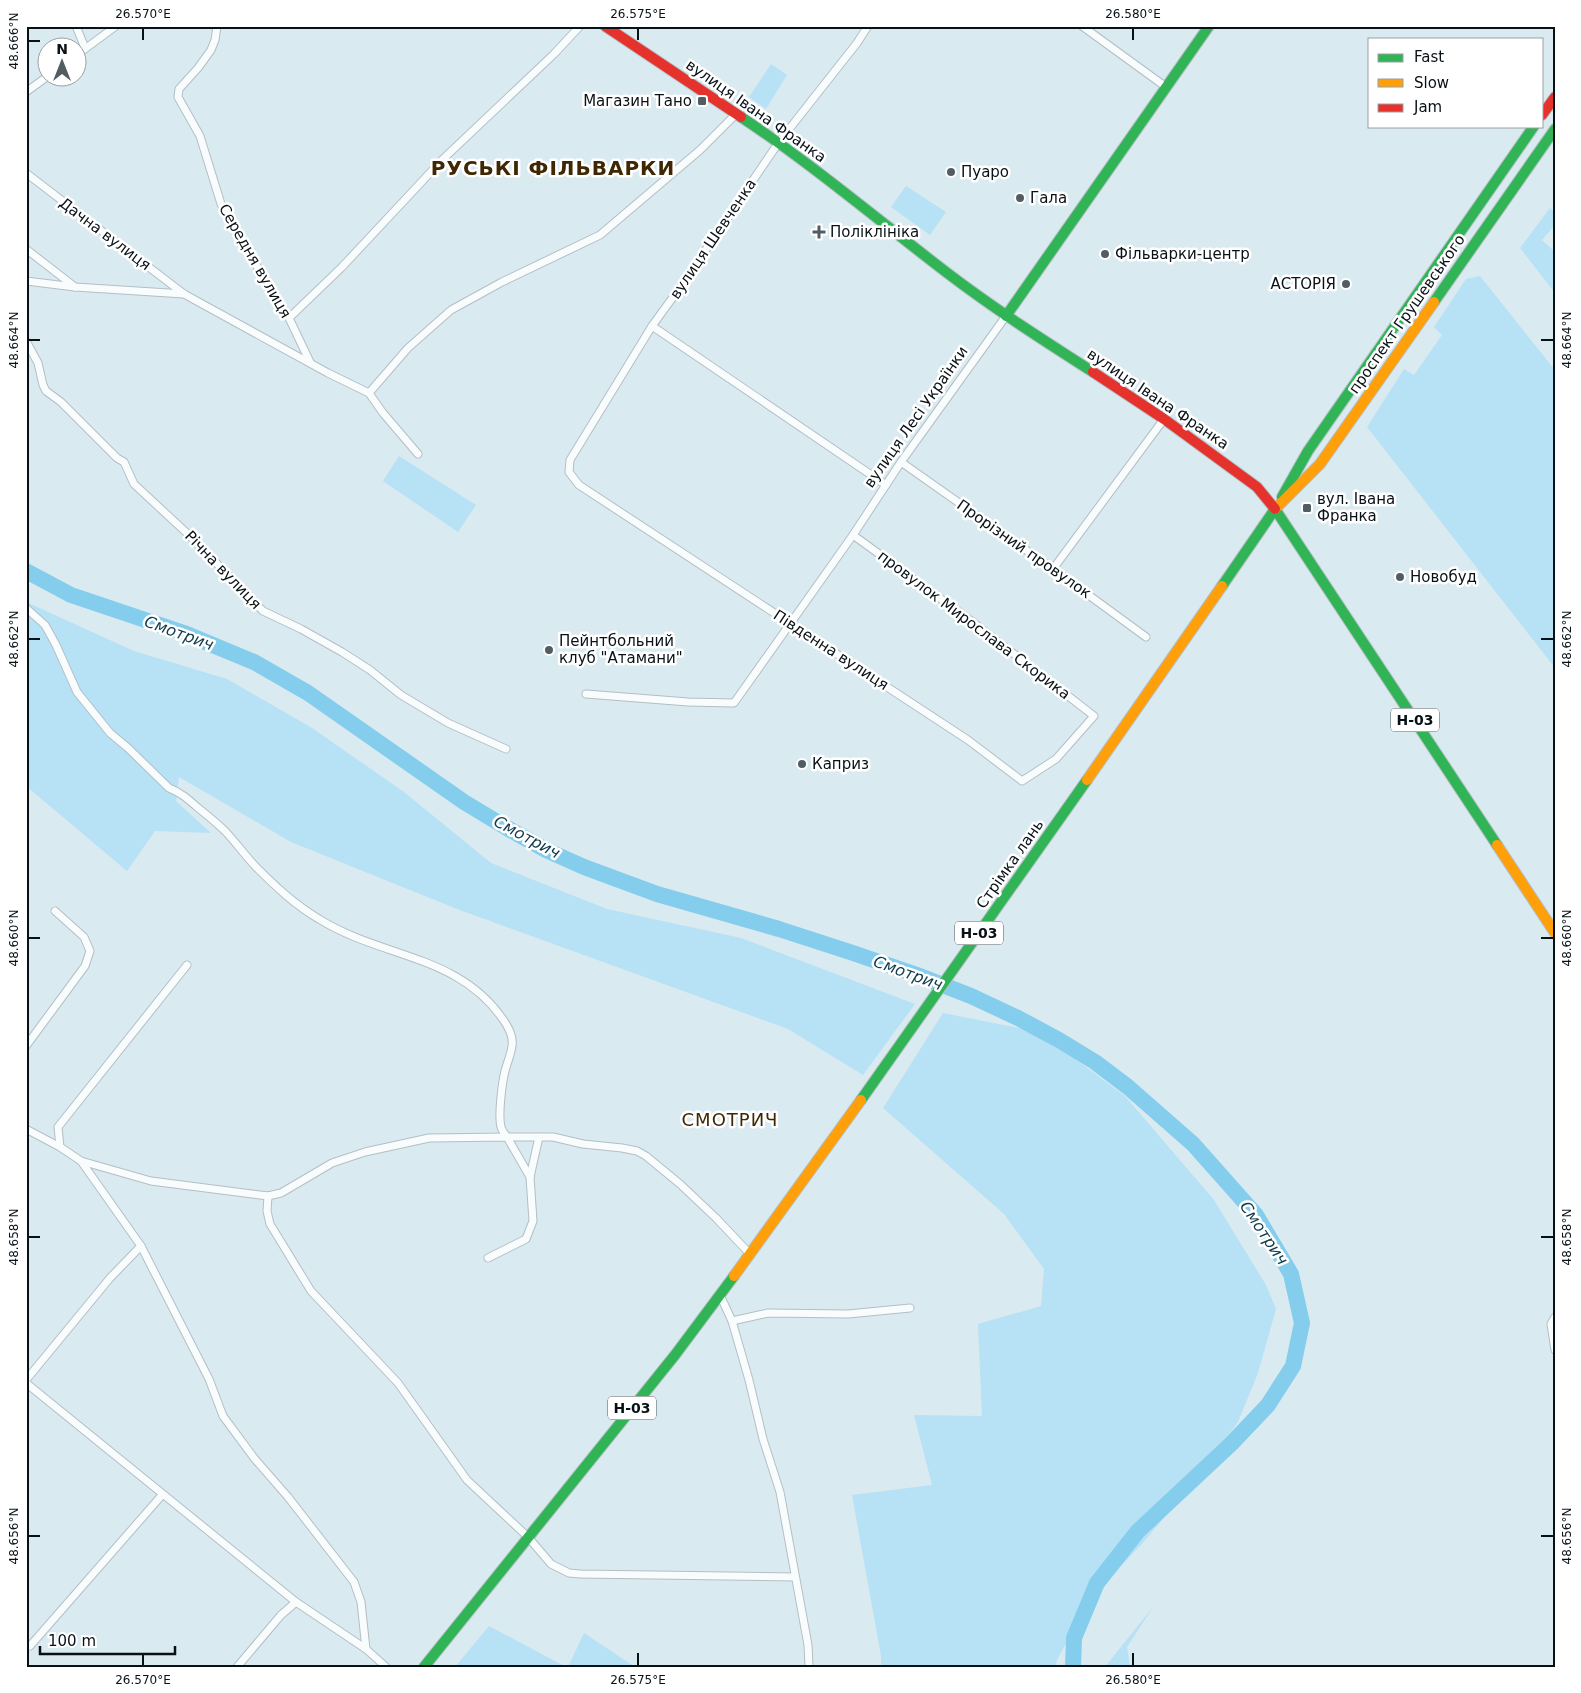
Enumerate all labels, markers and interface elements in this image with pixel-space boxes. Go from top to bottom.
text: 26.570°E [115,7,171,21]
text: 26.575°E [610,7,666,21]
text: 26.580°E [1105,7,1161,21]
text: 48.666°N [7,13,21,69]
north arrow [38,38,88,88]
legend [1368,38,1544,128]
text: N [56,41,68,57]
text: Fast [1414,48,1444,66]
street label: вулиця Івана Франка [682,56,830,166]
text: Slow [1414,74,1449,92]
place label: Магазин Тано [583,92,692,110]
marker: Магазин Тано [696,95,708,107]
text: Jam [1413,98,1442,116]
district label: РУСЬКІ ФІЛЬВАРКИ [431,156,675,180]
place label: Пуаро [961,163,1009,181]
marker: Пуаро [945,166,957,178]
street label: вулиця Шевченка [666,175,760,303]
place label: Гала [1030,189,1067,207]
marker: Гала [1014,192,1026,204]
street label: Дачна вулиця [56,194,154,274]
street label: Середня вулиця [215,201,295,321]
place label: Поліклініка [830,223,919,241]
marker: Поліклініка [812,225,826,239]
street label: проспект Грушевського [1345,231,1469,397]
place label: Фільварки-центр [1115,245,1250,263]
marker: Фільварки-центр [1099,248,1111,260]
place label: АСТОРІЯ [1270,275,1336,293]
marker: АСТОРІЯ [1340,278,1352,290]
text: 48.664°N [7,312,21,368]
text: 48.664°N [1560,312,1574,368]
street label: вулиця Лесі Українки [860,343,972,491]
street label: вулиця Івана Франка [1084,345,1232,453]
place label: вул. Івана Франка [1317,490,1395,525]
street label: Прорізний провулок [953,496,1095,602]
marker: вул. Івана Франка [1301,502,1313,514]
street label: Річна вулиця [181,527,265,613]
street label: провулок Мирослава Скорика [874,547,1074,703]
place label: Новобуд [1410,568,1477,586]
marker: Новобуд [1394,571,1406,583]
street label: Південна вулиця [770,606,892,694]
text: 48.662°N [7,611,21,667]
text: 48.662°N [1560,611,1574,667]
water label: Смотрич [142,612,216,654]
place label: Пейнтбольний клуб "Атамани" [559,632,683,667]
marker: Пейнтбольний клуб "Атамани" [543,644,555,656]
road number: Н-03 [1391,708,1439,732]
place label: Каприз [812,755,869,773]
marker: Каприз [796,758,808,770]
water label: Смотрич [491,812,563,862]
street label: Стрімка лань [973,816,1047,912]
text: 48.660°N [7,910,21,966]
text: 48.660°N [1560,910,1574,966]
road number: Н-03 [955,921,1003,944]
water label: Смотрич [871,952,945,994]
district label: СМОТРИЧ [682,1109,778,1130]
water label: Смотрич [1236,1198,1292,1268]
text: 48.658°N [7,1209,21,1265]
text: 48.658°N [1560,1209,1574,1265]
road number: Н-03 [608,1396,656,1420]
text: 48.656°N [7,1508,21,1564]
text: 48.656°N [1560,1508,1574,1564]
scale bar [40,1623,175,1655]
text: 100 m [48,1632,96,1650]
text: 26.570°E [115,1673,171,1687]
text: 26.575°E [610,1673,666,1687]
text: 26.580°E [1105,1673,1161,1687]

